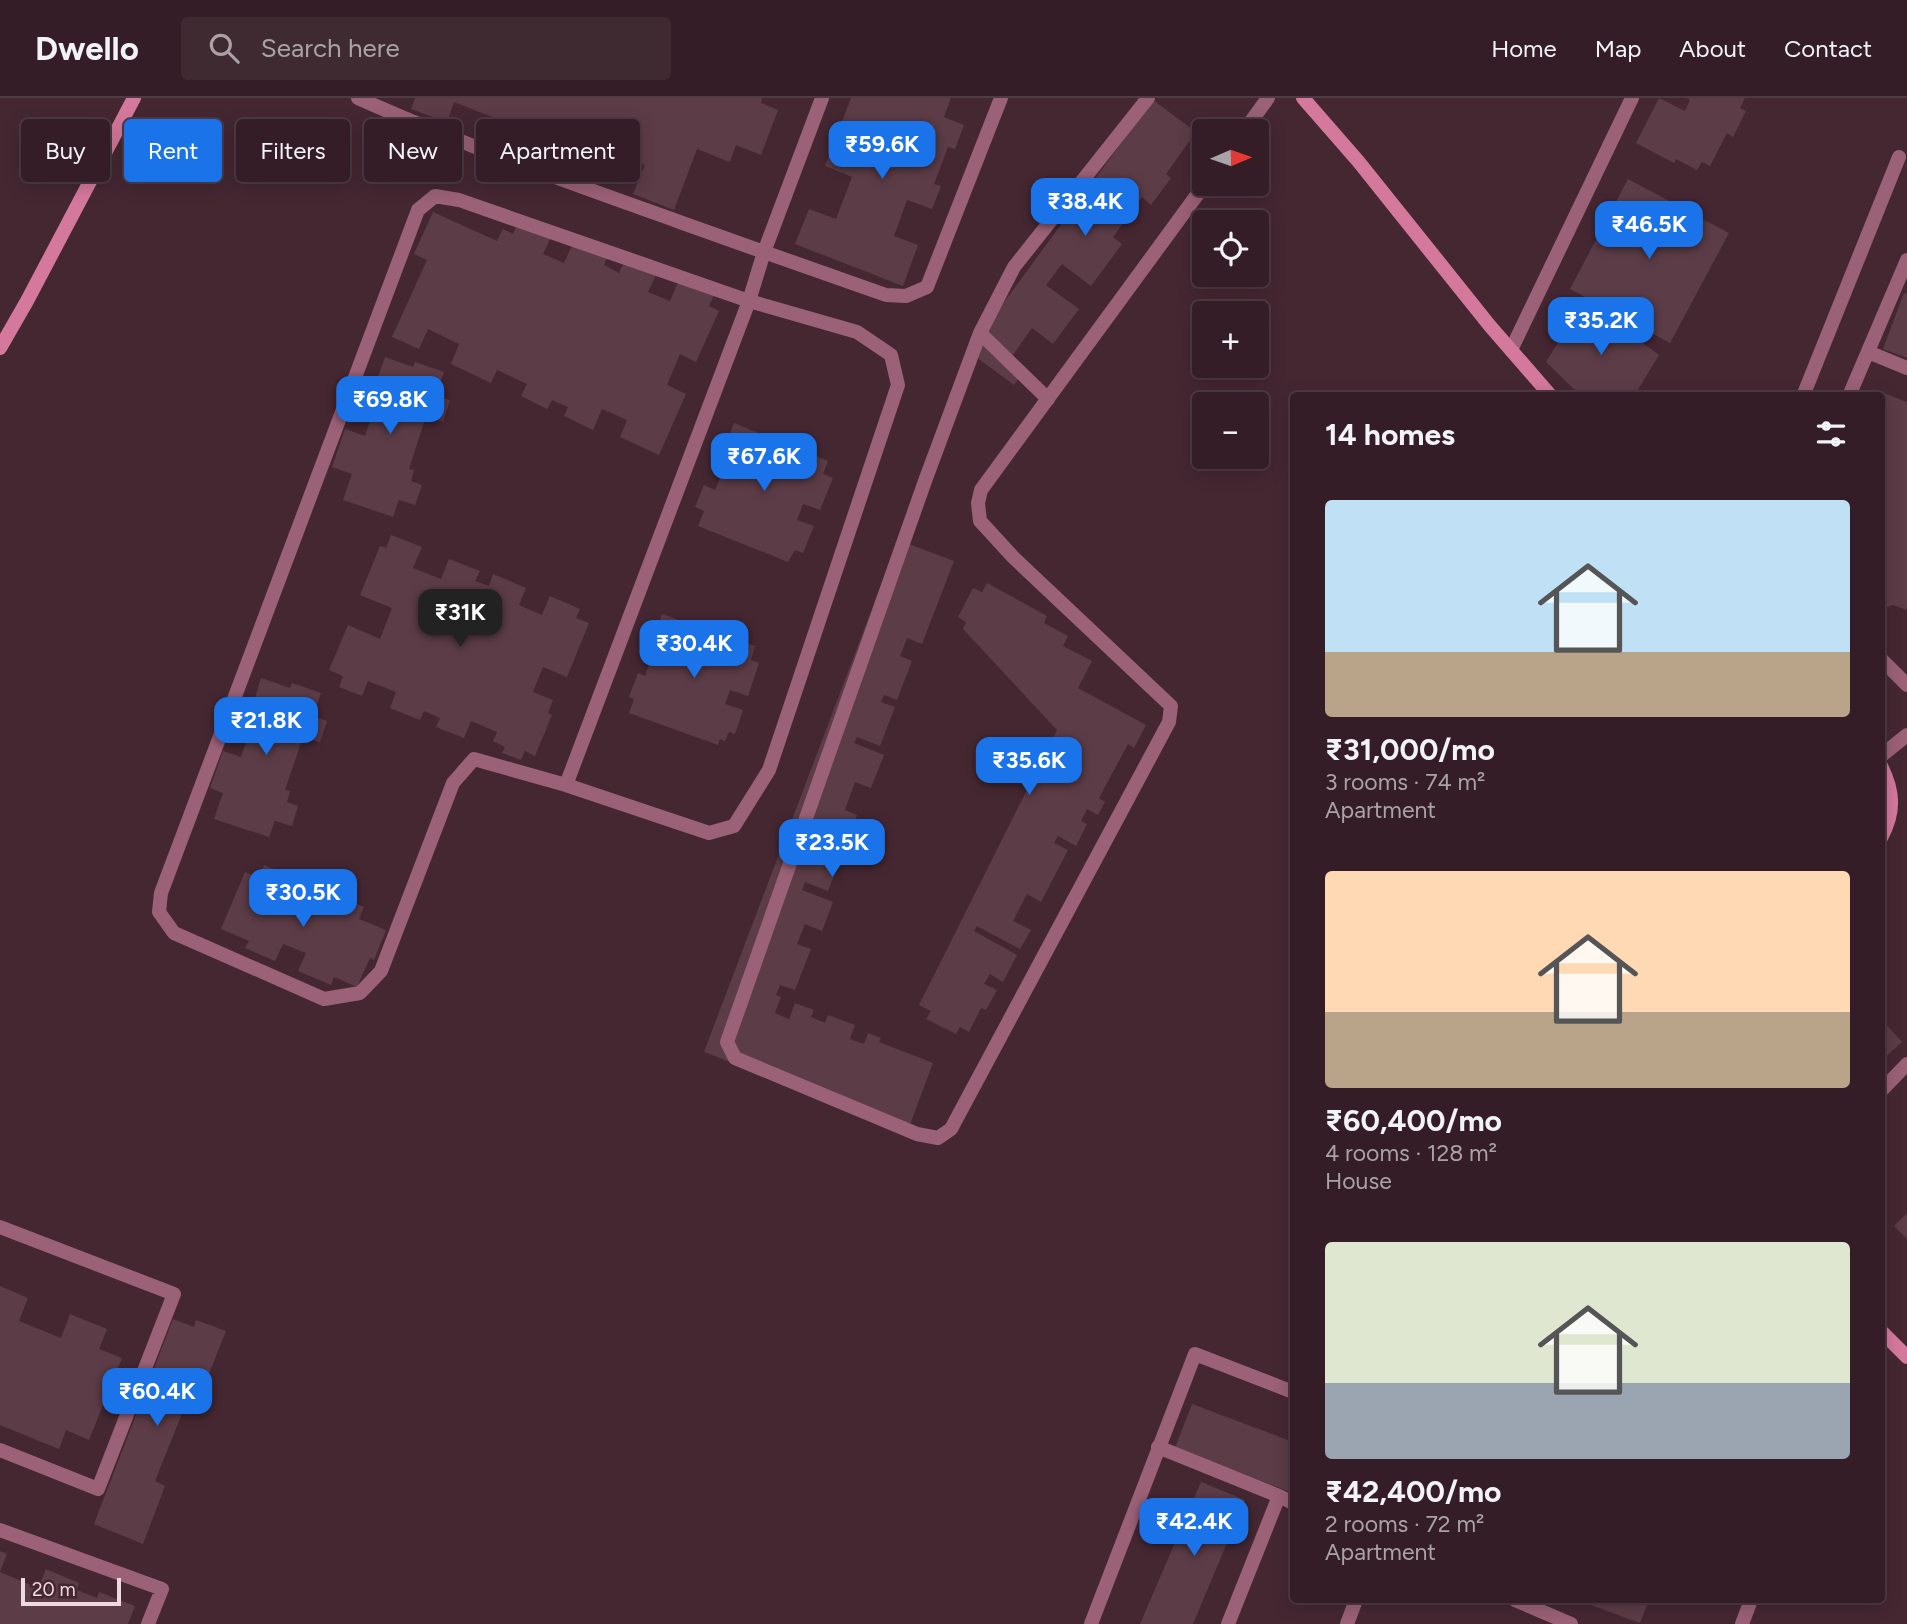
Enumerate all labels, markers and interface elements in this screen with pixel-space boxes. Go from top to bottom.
search box [181,17,671,80]
text: Dwello [35,29,139,68]
icon: search [205,29,243,67]
text: Search here [261,32,400,64]
text: Home [1491,34,1557,63]
text: Map [1595,34,1641,63]
text: About [1679,34,1746,63]
text: Contact [1784,34,1872,63]
chip: Buy [21,119,110,182]
chip: Rent [124,119,222,182]
chip: Filters [236,119,350,182]
chip: New [364,119,462,182]
chip: Apartment [476,119,640,182]
north arrow [1192,119,1269,196]
map controls [1192,119,1269,469]
pin: ₹59.6K [825,122,939,181]
text: ₹59.6K [845,130,919,158]
pin: ₹38.4K [1028,178,1142,238]
text: ₹38.4K [1047,187,1123,215]
pin: ₹46.5K [1592,202,1706,261]
button: locate [1192,210,1269,287]
text: ₹46.5K [1611,210,1687,238]
pin: ₹35.2K [1544,298,1658,357]
button: + [1192,301,1269,378]
text: ₹35.2K [1564,306,1638,334]
pin: ₹69.8K [333,376,447,436]
text: ₹69.8K [352,385,428,413]
button: − [1192,392,1269,469]
icon: filters [1812,415,1850,453]
text: 14 homes [1325,416,1455,453]
pin: ₹67.6K [707,434,821,493]
text: ₹67.6K [727,442,801,470]
icon: home [1525,545,1651,671]
pin: ₹31K [419,589,501,649]
text: ₹31K [434,598,486,626]
pin: ₹30.4K [637,620,751,680]
text: ₹30.4K [655,629,733,657]
pin: ₹21.8K [209,698,323,757]
text: ₹21.8K [230,706,302,734]
text: ₹31,000/mo [1325,731,1495,768]
pin: ₹35.6K [972,738,1086,797]
text: ₹35.6K [992,746,1066,774]
text: 3 rooms · 74 m² [1325,768,1485,796]
text: Apartment [1325,796,1436,824]
pin: ₹23.5K [775,820,889,879]
text: ₹23.5K [795,828,869,856]
pin: ₹30.5K [246,870,360,929]
text: ₹30.5K [265,878,341,906]
icon: home [1525,916,1651,1042]
text: ₹60,400/mo [1325,1102,1502,1139]
text: 4 rooms · 128 m² [1325,1139,1497,1167]
text: House [1325,1167,1392,1195]
icon: home [1525,1287,1651,1413]
pin: ₹60.4K [100,1368,214,1428]
text: ₹60.4K [118,1377,196,1405]
text: ₹42,400/mo [1325,1473,1502,1510]
pin: ₹42.4K [1137,1498,1251,1558]
text: ₹42.4K [1155,1507,1233,1535]
text: 2 rooms · 72 m² [1325,1510,1484,1538]
text: Apartment [1325,1538,1436,1566]
scale bar [21,1575,121,1607]
text: 20 m [32,1578,76,1601]

